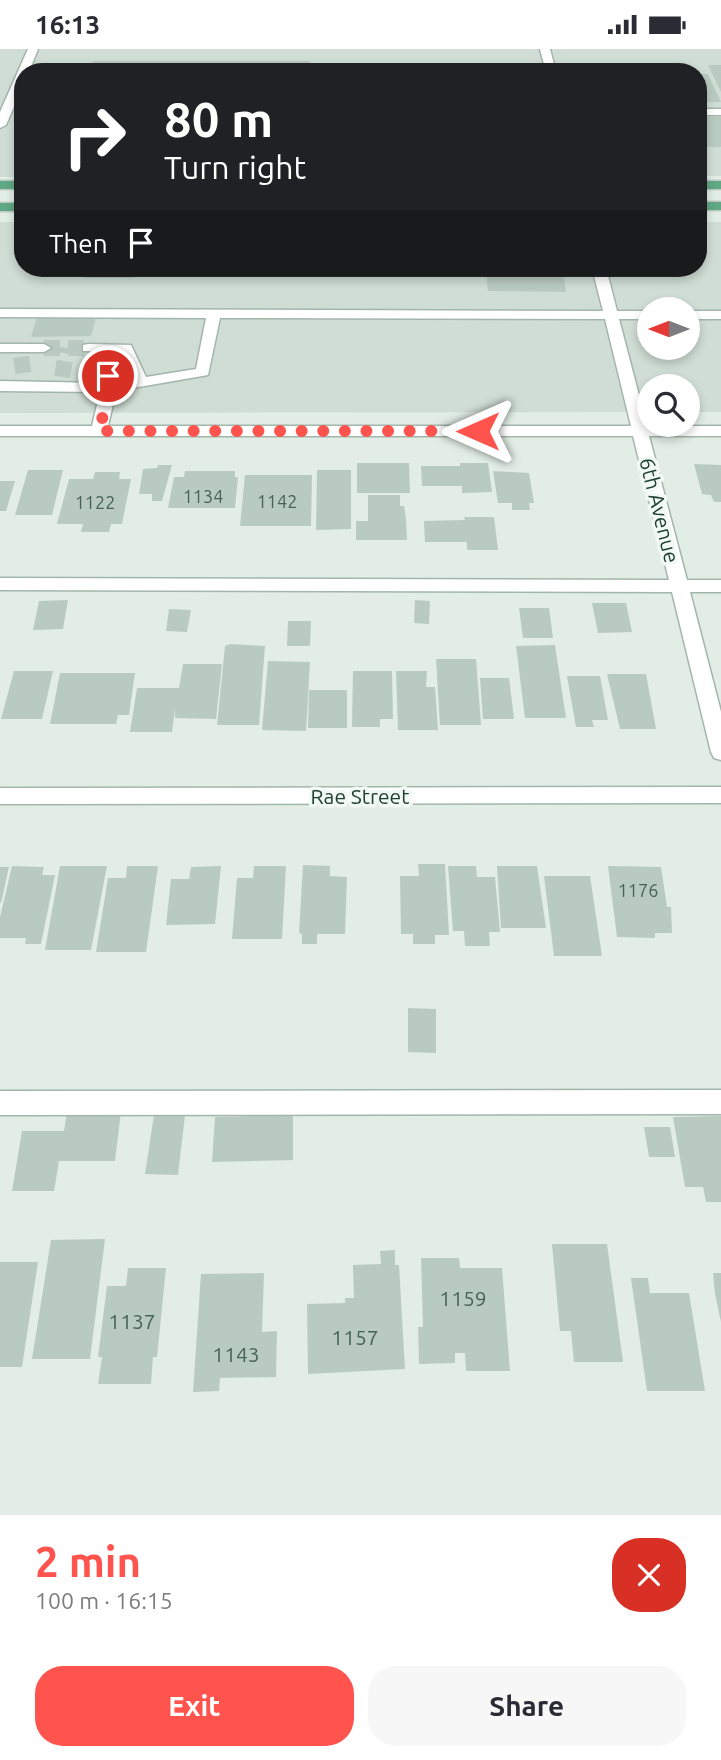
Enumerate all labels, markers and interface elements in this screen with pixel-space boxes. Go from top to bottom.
text: 16:13 [35,10,100,39]
icon: right [49,91,140,182]
text: 80 m [164,91,273,146]
text: Turn right [164,149,306,185]
icon: arrive [122,224,160,262]
text: Then [49,229,108,258]
north arrow [637,297,700,361]
map controls [637,297,700,437]
pin [78,346,138,406]
icon: arrive [89,357,127,395]
button: search [637,374,700,437]
position arrow [441,394,515,468]
street label: 6th Avenue [635,455,685,565]
house number: 1134 [183,486,223,506]
house number: 1142 [257,491,297,511]
house number: 1122 [75,492,115,512]
street label: Rae Street [311,784,409,808]
house number: 1176 [618,880,658,900]
house number: 1159 [439,1286,487,1310]
house number: 1137 [108,1309,156,1333]
house number: 1157 [331,1325,379,1349]
house number: 1143 [212,1342,260,1366]
text: 2 min [35,1538,141,1585]
button: close [612,1538,686,1612]
text: 100 m · 16:15 [35,1588,173,1613]
button: Exit [35,1666,354,1746]
button: Share [368,1666,686,1746]

